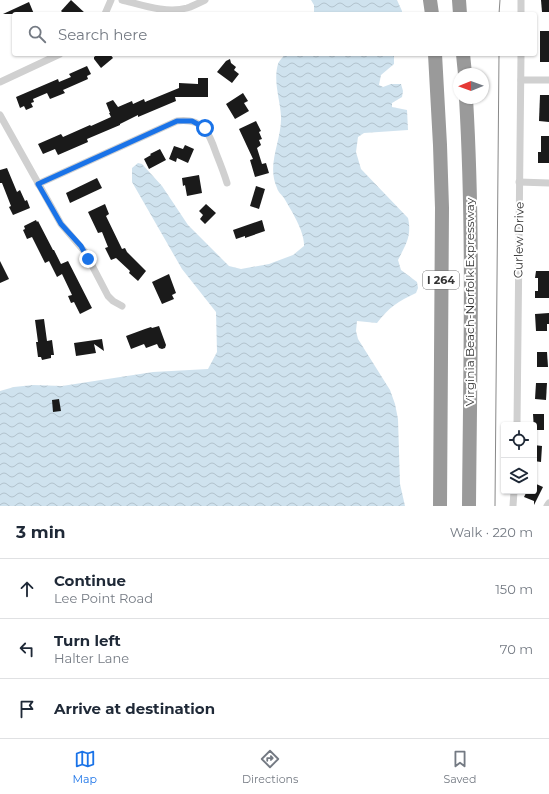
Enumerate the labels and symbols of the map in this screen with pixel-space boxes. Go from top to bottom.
north arrow [453,68,489,104]
route start [196,119,214,137]
street label: Virginia Beach-Norfolk Expressway [462,197,477,406]
street label: Curlew Drive [510,202,527,278]
route end [79,250,97,268]
road number: I 264 [423,271,459,289]

